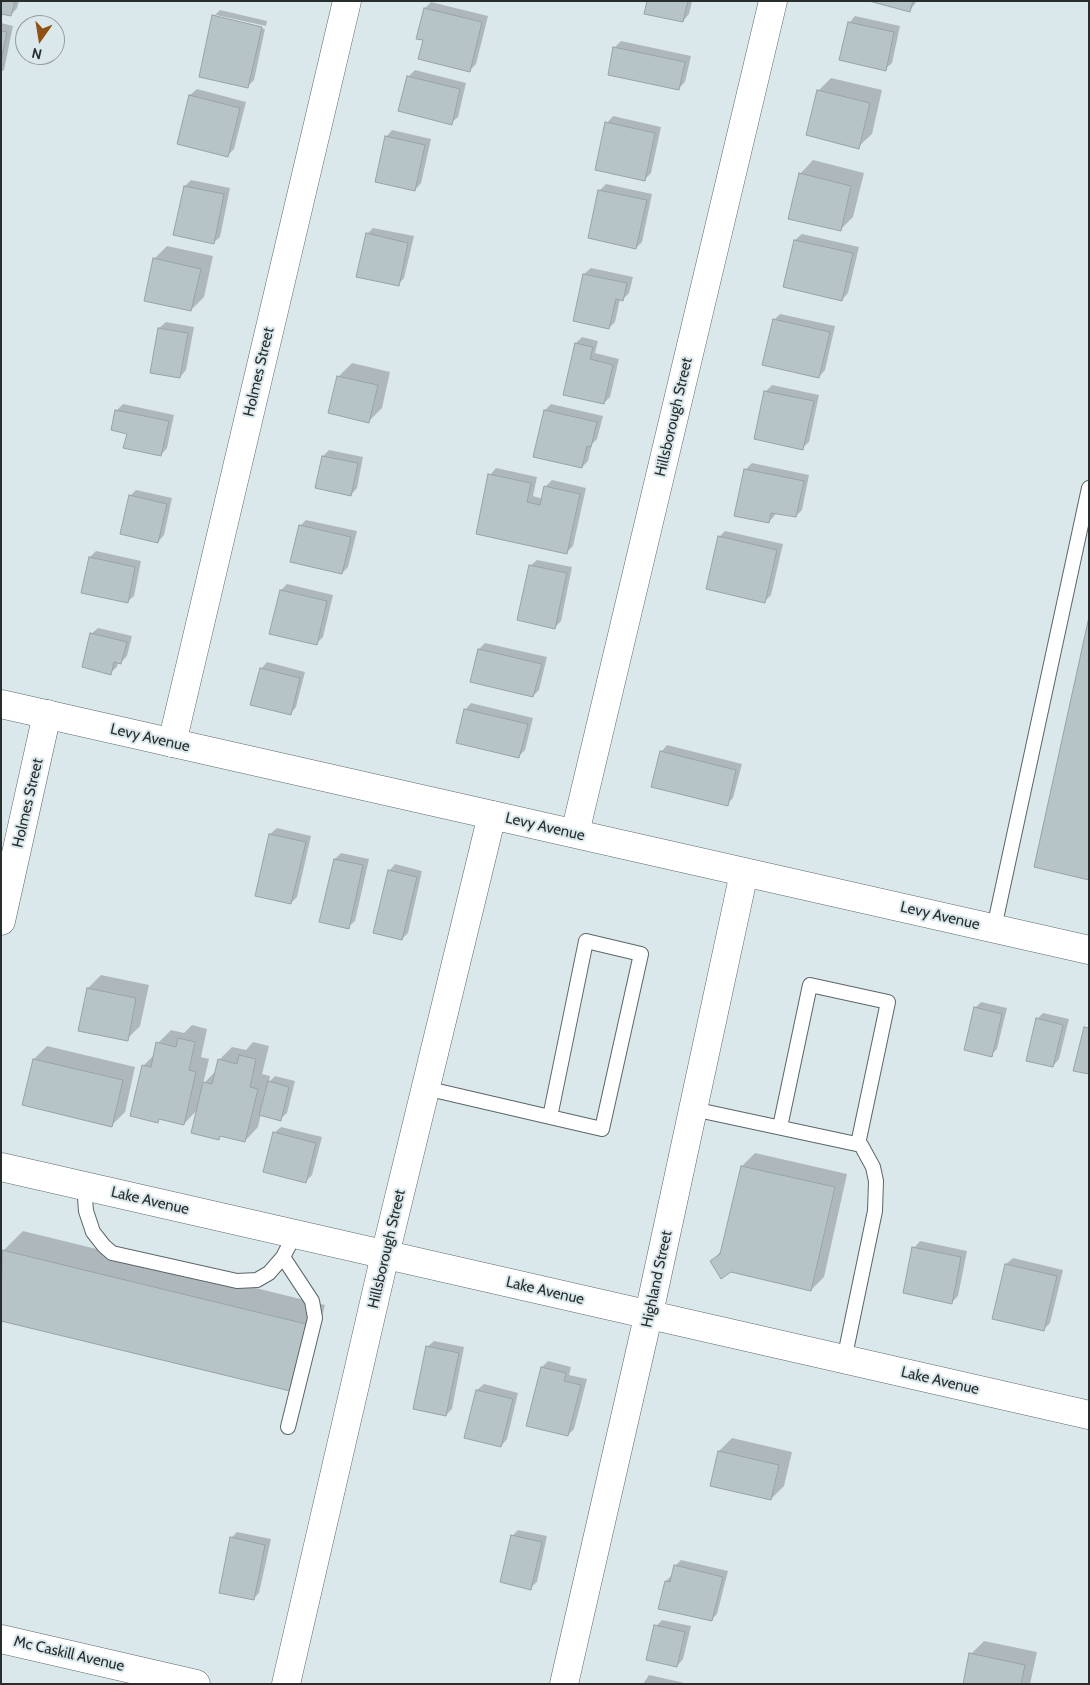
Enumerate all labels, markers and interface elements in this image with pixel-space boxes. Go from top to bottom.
north arrow [15,15,65,65]
text: N [30,44,44,64]
street label: Holmes Street [240,326,278,418]
street label: Hillsborough Street [652,356,696,478]
street label: Levy Avenue [109,720,191,756]
street label: Holmes Street [9,757,47,849]
street label: Levy Avenue [504,809,586,845]
street label: Levy Avenue [899,898,981,934]
street label: Lake Avenue [109,1183,191,1219]
street label: Hillsborough Street [365,1188,409,1310]
street label: Highland Street [638,1229,676,1329]
street label: Lake Avenue [504,1273,586,1309]
street label: Lake Avenue [899,1363,981,1399]
street label: Mc Caskill Avenue [12,1633,126,1675]

